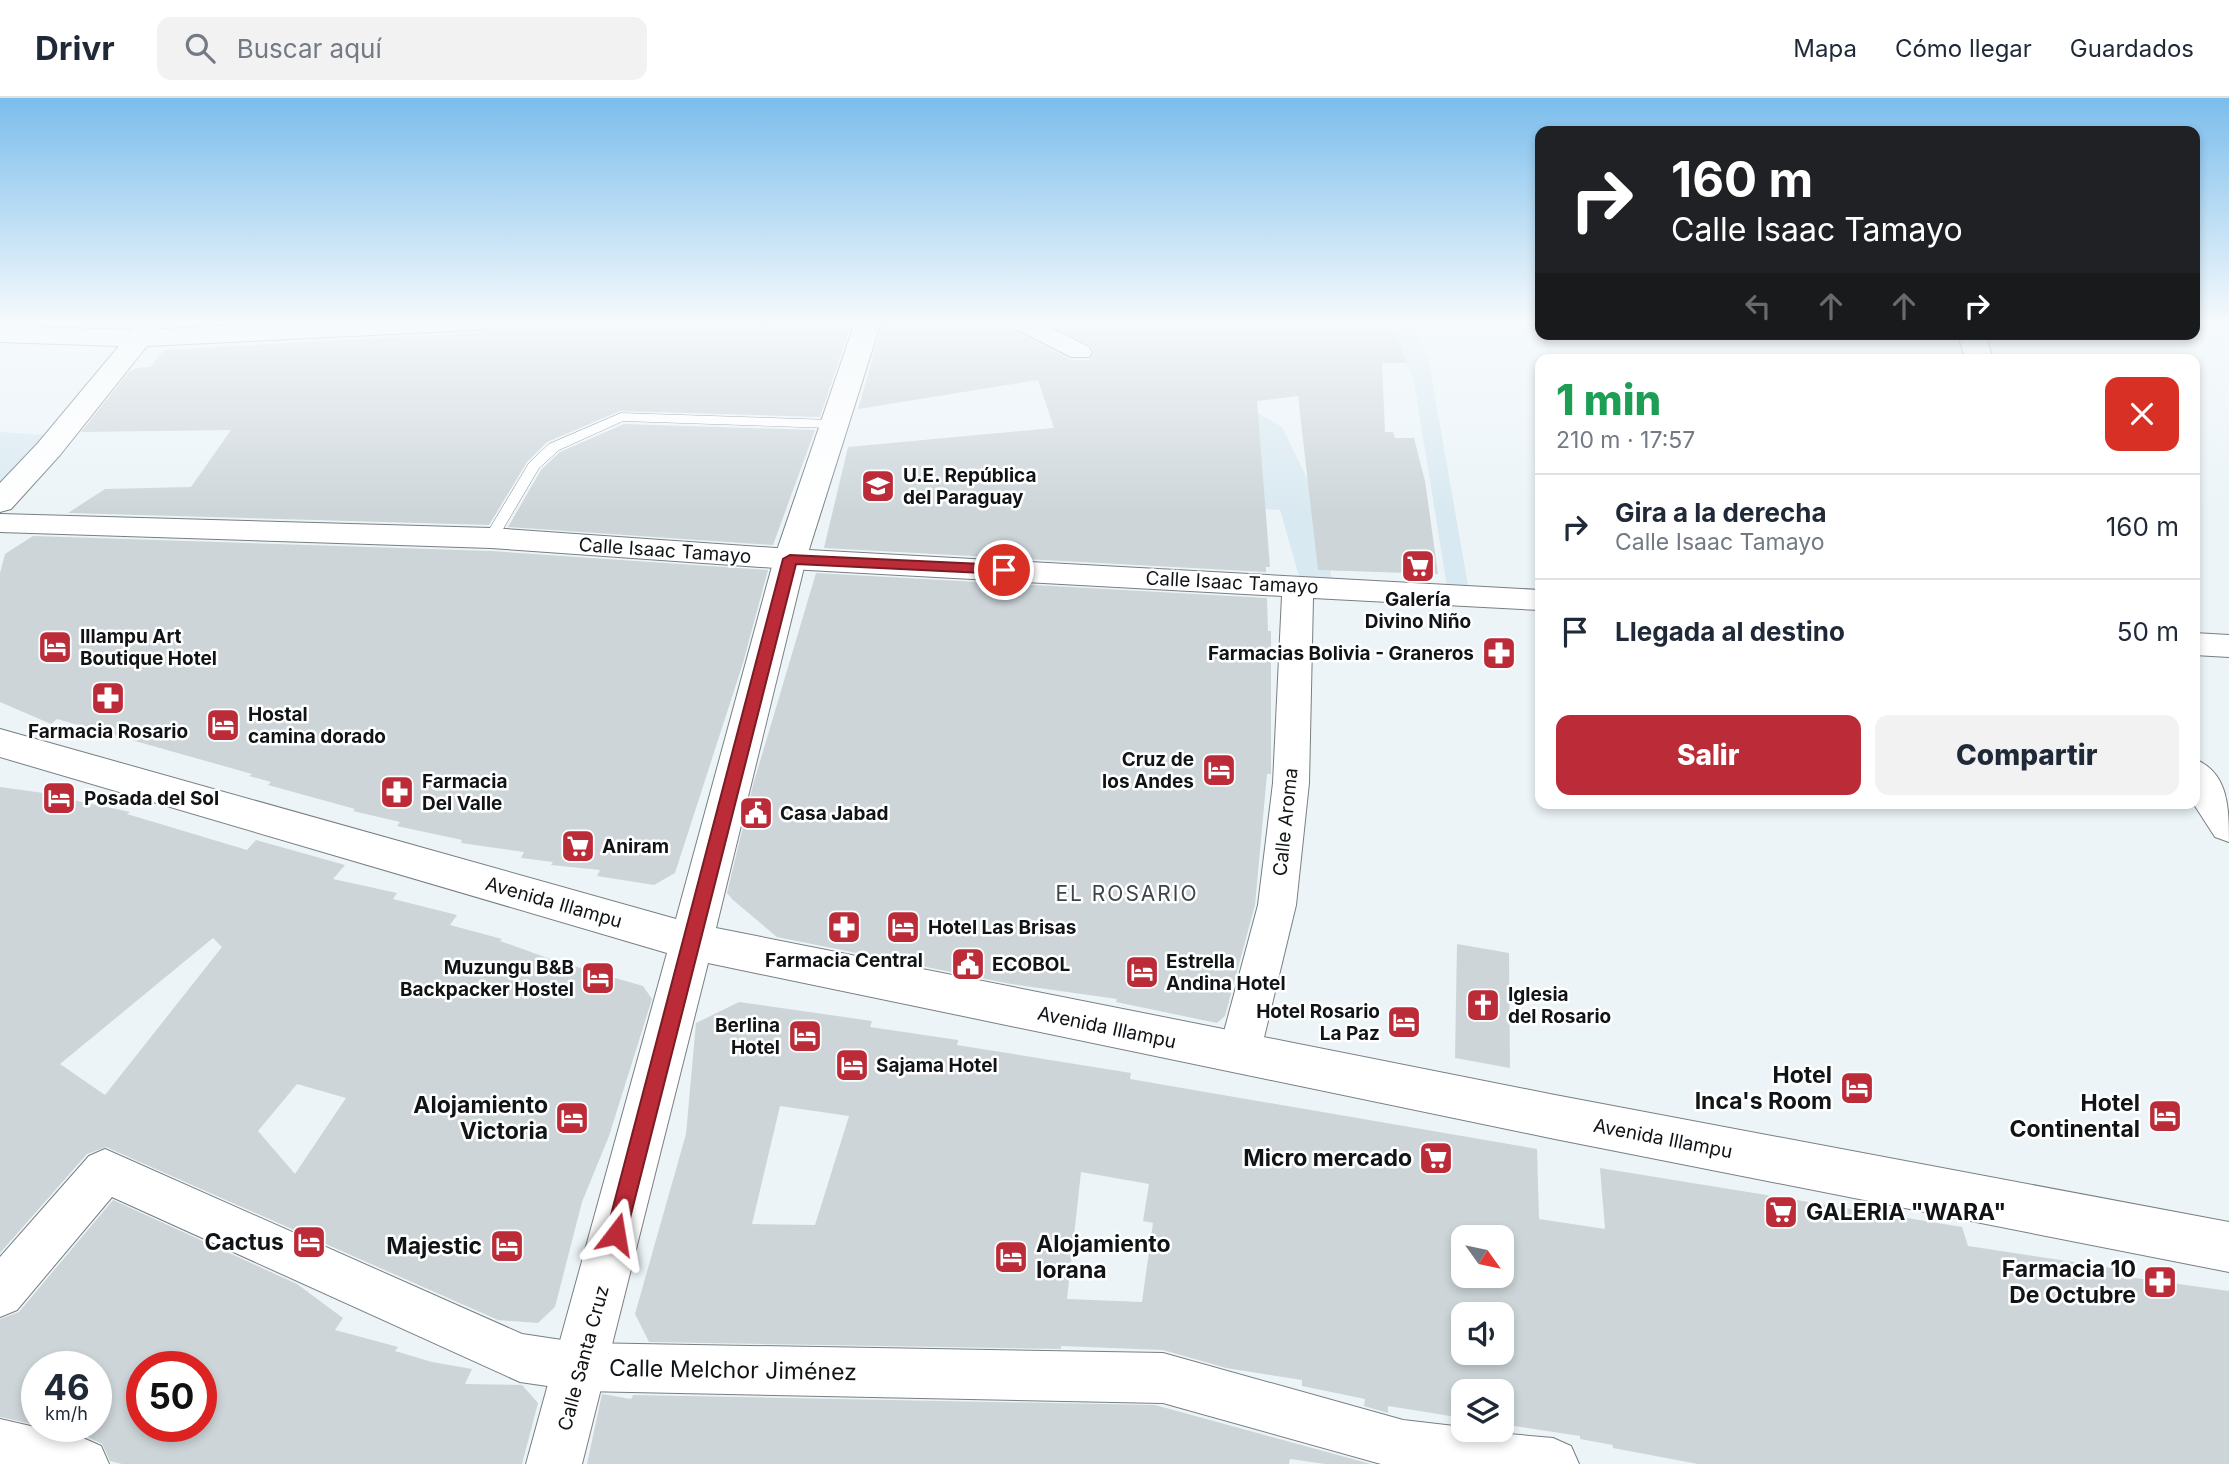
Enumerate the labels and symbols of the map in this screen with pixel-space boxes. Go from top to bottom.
place label: U.E. República del Paraguay [903,464,1036,509]
school or university icon: U.E. República del Paraguay [859,467,897,505]
street label: Calle Isaac Tamayo [578,533,752,568]
pin [974,540,1034,600]
supermarket icon: Galería Divino Niño [1399,547,1437,585]
street label: Calle Isaac Tamayo [1145,566,1319,599]
place label: Galería Divino Niño [1365,588,1471,633]
place label: Illampu Art Boutique Hotel [80,625,217,670]
hotel icon: Illampu Art Boutique Hotel [36,628,74,666]
pharmacy icon: Farmacias Bolivia - Graneros [1480,634,1518,672]
place label: Farmacias Bolivia - Graneros [1208,642,1474,665]
pharmacy icon: Farmacia Rosario [89,679,127,717]
place label: Hostal camina dorado [248,703,386,748]
hotel icon: Hostal camina dorado [204,706,242,744]
place label: Farmacia Rosario [28,720,188,743]
place label: Cruz de los Andes [1102,748,1194,793]
hotel icon: Cruz de los Andes [1200,751,1238,789]
street label: Calle Aroma [1268,767,1303,877]
place label: Farmacia Del Valle [422,770,507,815]
pharmacy icon: Farmacia Del Valle [378,773,416,811]
hotel icon: Posada del Sol [40,779,78,817]
place label: Posada del Sol [84,787,219,810]
public building icon: Casa Jabad [737,794,775,832]
place label: Casa Jabad [780,802,889,825]
supermarket icon: Aniram [559,827,597,865]
place label: Aniram [602,835,669,858]
street label: Avenida Illampu [483,872,625,933]
district label: EL ROSARIO [1055,881,1199,906]
pharmacy icon: Farmacia Central [825,908,863,946]
hotel icon: Hotel Las Brisas [884,908,922,946]
place label: Hotel Las Brisas [928,916,1076,939]
public building icon: ECOBOL [949,945,987,983]
place label: Farmacia Central [765,949,923,972]
place label: Estrella Andina Hotel [1166,950,1286,995]
place label: ECOBOL [992,953,1070,976]
hotel icon: Estrella Andina Hotel [1123,953,1161,991]
place label: Muzungu B&B Backpacker Hostel [400,956,574,1001]
hotel icon: Muzungu B&B Backpacker Hostel [579,959,617,997]
place label: Iglesia del Rosario [1508,983,1611,1028]
church icon: Iglesia del Rosario [1464,986,1502,1024]
place label: Hotel Rosario La Paz [1256,1000,1380,1045]
street label: Avenida Illampu [1035,1002,1178,1053]
hotel icon: Hotel Rosario La Paz [1385,1003,1423,1041]
place label: Berlina Hotel [715,1014,780,1059]
hotel icon: Berlina Hotel [786,1017,824,1055]
hotel icon: Sajama Hotel [833,1046,871,1084]
place label: Sajama Hotel [876,1054,998,1077]
place label: Hotel Inca's Room [1695,1061,1832,1115]
hotel icon: Hotel Inca's Room [1838,1069,1876,1107]
place label: Hotel Continental [2009,1089,2140,1143]
place label: Alojamiento Victoria [413,1091,548,1145]
hotel icon: Hotel Continental [2146,1097,2184,1135]
hotel icon: Alojamiento Victoria [553,1099,591,1137]
street label: Avenida Illampu [1591,1114,1734,1163]
supermarket icon: Micro mercado [1417,1139,1455,1177]
place label: Micro mercado [1243,1144,1412,1172]
supermarket icon: GALERIA "WARA" [1762,1193,1800,1231]
position arrow [579,1197,653,1271]
place label: GALERIA "WARA" [1806,1198,2006,1226]
hotel icon: Cactus [290,1223,328,1261]
north arrow [1451,1225,1514,1288]
hotel icon: Majestic [488,1227,526,1265]
place label: Cactus [204,1228,284,1256]
place label: Alojamiento Iorana [1036,1230,1171,1284]
place label: Majestic [386,1232,482,1260]
hotel icon: Alojamiento Iorana [992,1238,1030,1276]
place label: Farmacia 10 De Octubre [2002,1255,2136,1309]
pharmacy icon: Farmacia 10 De Octubre [2141,1263,2179,1301]
street label: Calle Santa Cruz [553,1283,614,1433]
speed limit sign: 50 [126,1351,217,1442]
street label: Calle Melchor Jiménez [609,1354,857,1386]

